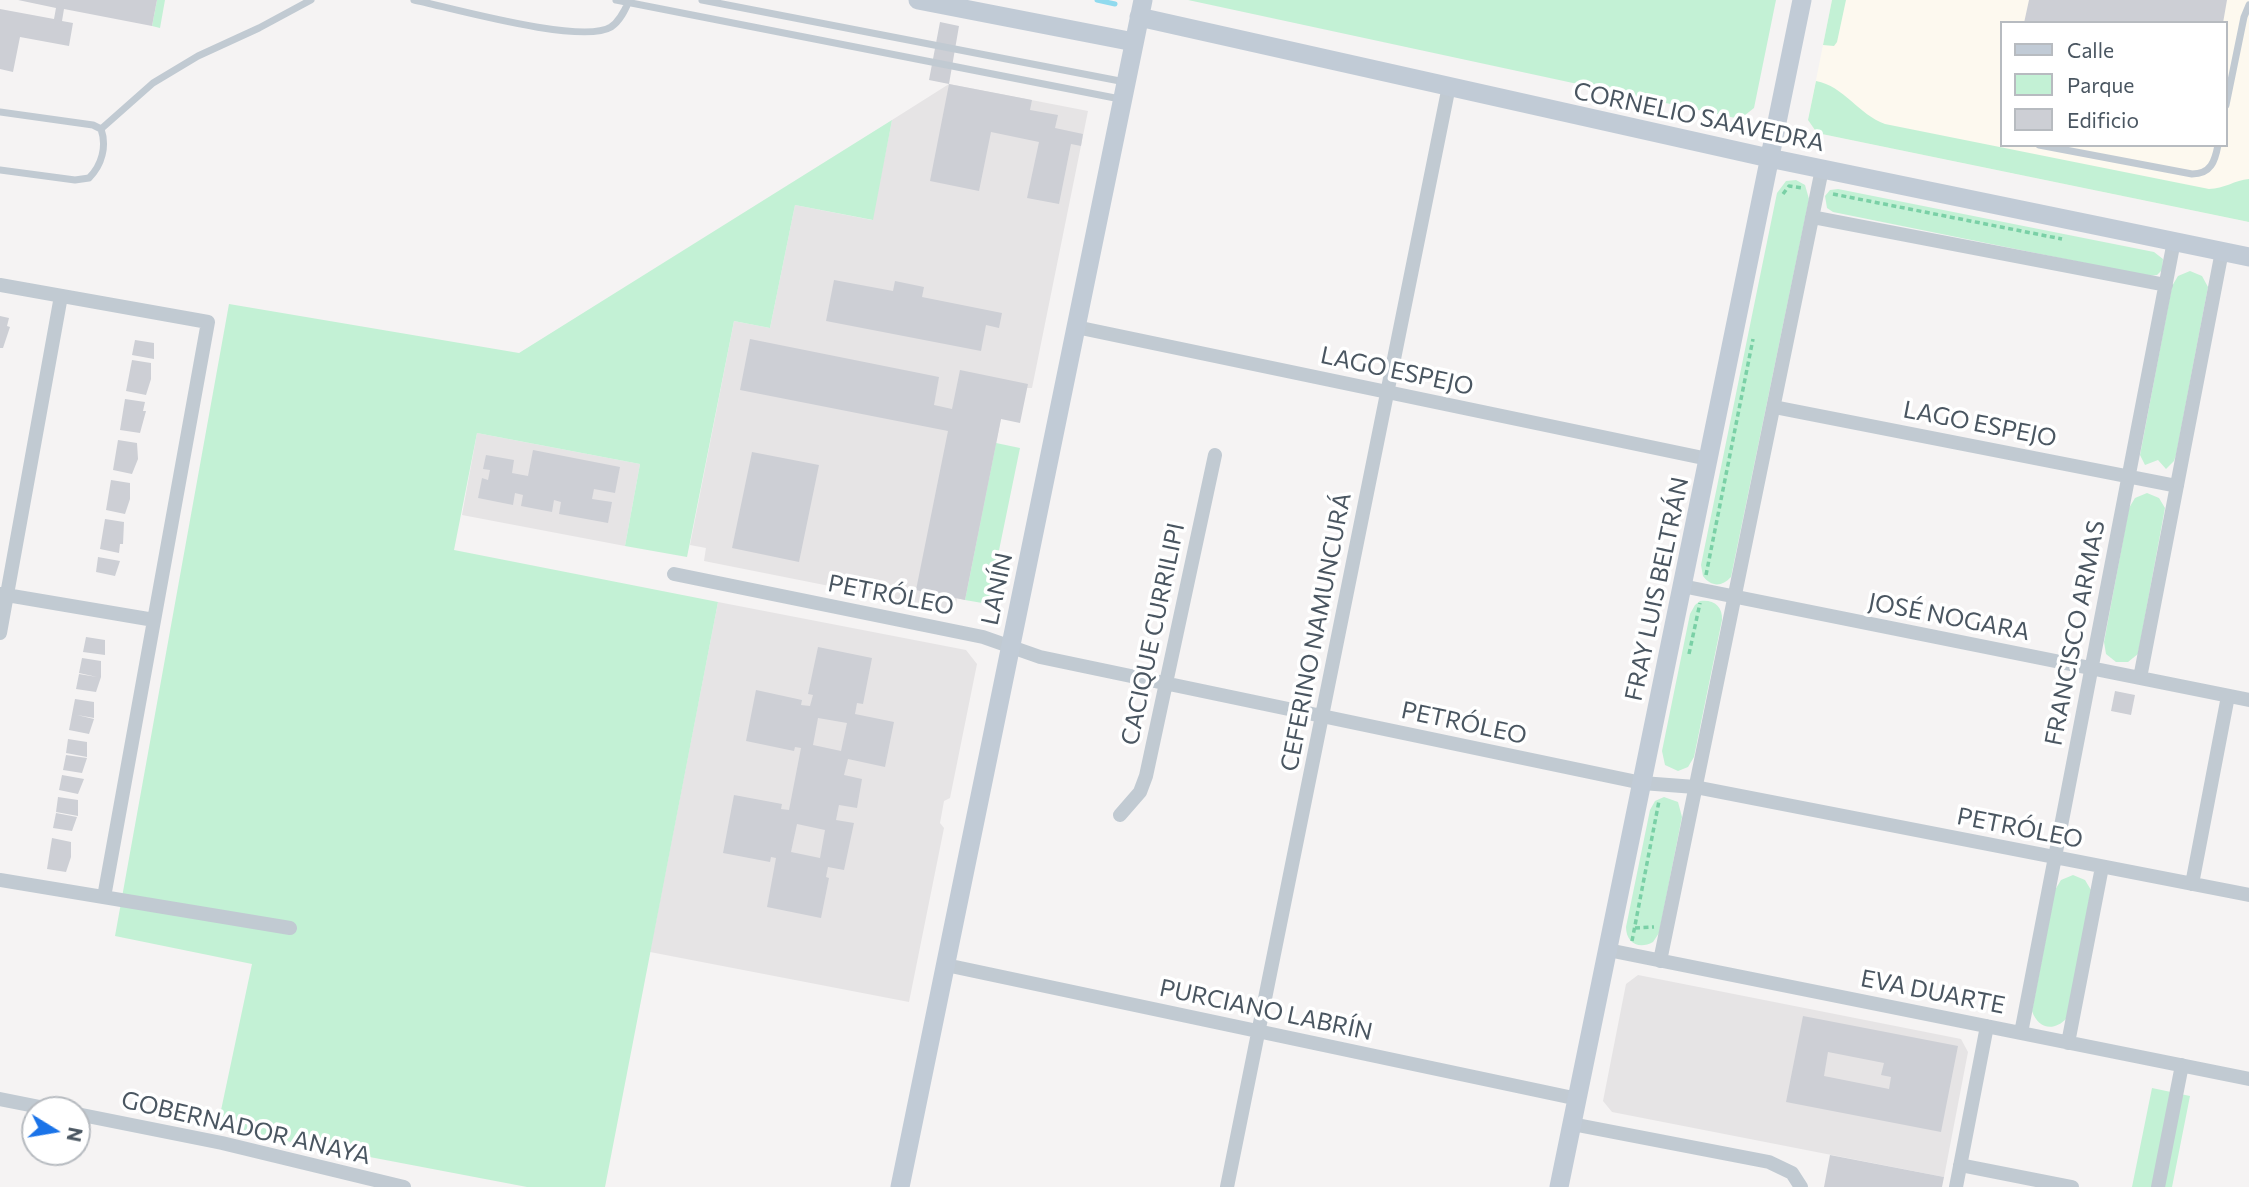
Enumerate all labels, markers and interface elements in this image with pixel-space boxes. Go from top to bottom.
legend [2000,21,2228,147]
text: Calle [2067,37,2114,62]
text: Parque [2067,72,2134,97]
street label: CORNELIO SAAVEDRA [1571,76,1827,158]
text: Edificio [2067,107,2139,132]
street label: LAGO ESPEJO [1318,341,1476,401]
street label: LAGO ESPEJO [1901,395,2059,453]
street label: FRAY LUIS BELTRÁN [1619,474,1695,704]
street label: CEFERINO NAMUNCURÁ [1275,490,1357,774]
street label: FRANCISCO ARMAS [2039,518,2111,748]
street label: CACIQUE CURRILIPI [1115,520,1191,748]
street label: LANÍN [975,550,1019,628]
street label: PETRÓLEO [826,569,956,621]
street label: JOSÉ NOGARA [1866,587,2032,647]
street label: PETRÓLEO [1399,696,1529,750]
street label: PETRÓLEO [1955,802,2085,854]
street label: EVA DUARTE [1858,964,2008,1020]
street label: PURCIANO LABRÍN [1157,973,1375,1047]
street label: GOBERNADOR ANAYA [119,1085,373,1171]
north arrow [21,1096,91,1166]
text: N [62,1126,88,1144]

